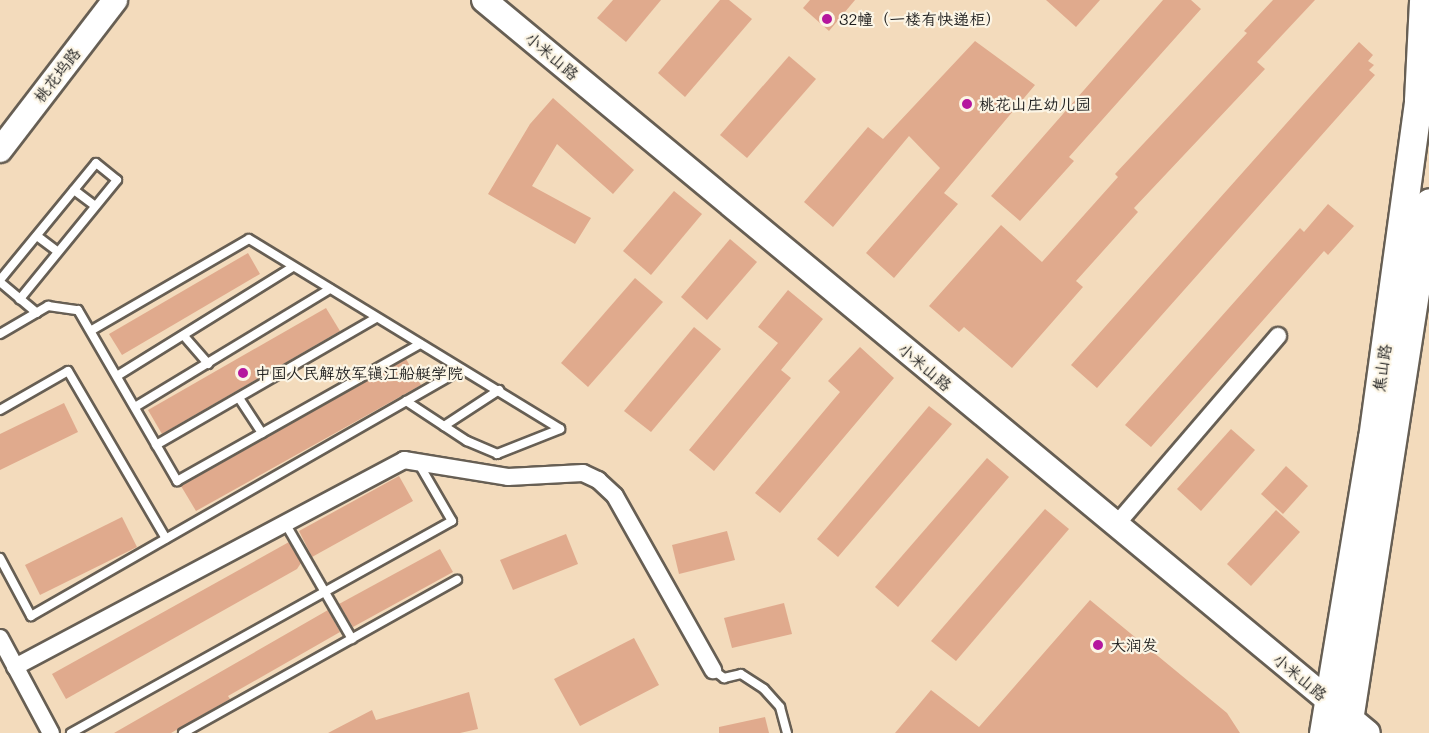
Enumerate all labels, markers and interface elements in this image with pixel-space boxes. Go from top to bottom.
place label: 32幢（一楼有快递柜） [839,9,1001,29]
marker: 32幢（一楼有快递柜） [820,12,834,26]
street label: 小米山路 [521,28,583,84]
street label: 桃花坞路 [30,44,84,106]
place label: 桃花山庄幼儿园 [979,94,1091,114]
marker: 桃花山庄幼儿园 [960,97,974,111]
street label: 小米山路 [894,339,956,395]
street label: 焦山路 [1369,343,1395,393]
place label: 中国人民解放军镇江船艇学院 [255,363,463,383]
marker: 中国人民解放军镇江船艇学院 [236,366,250,380]
place label: 大润发 [1110,635,1158,655]
marker: 大润发 [1091,638,1105,652]
street label: 小米山路 [1269,649,1331,705]

